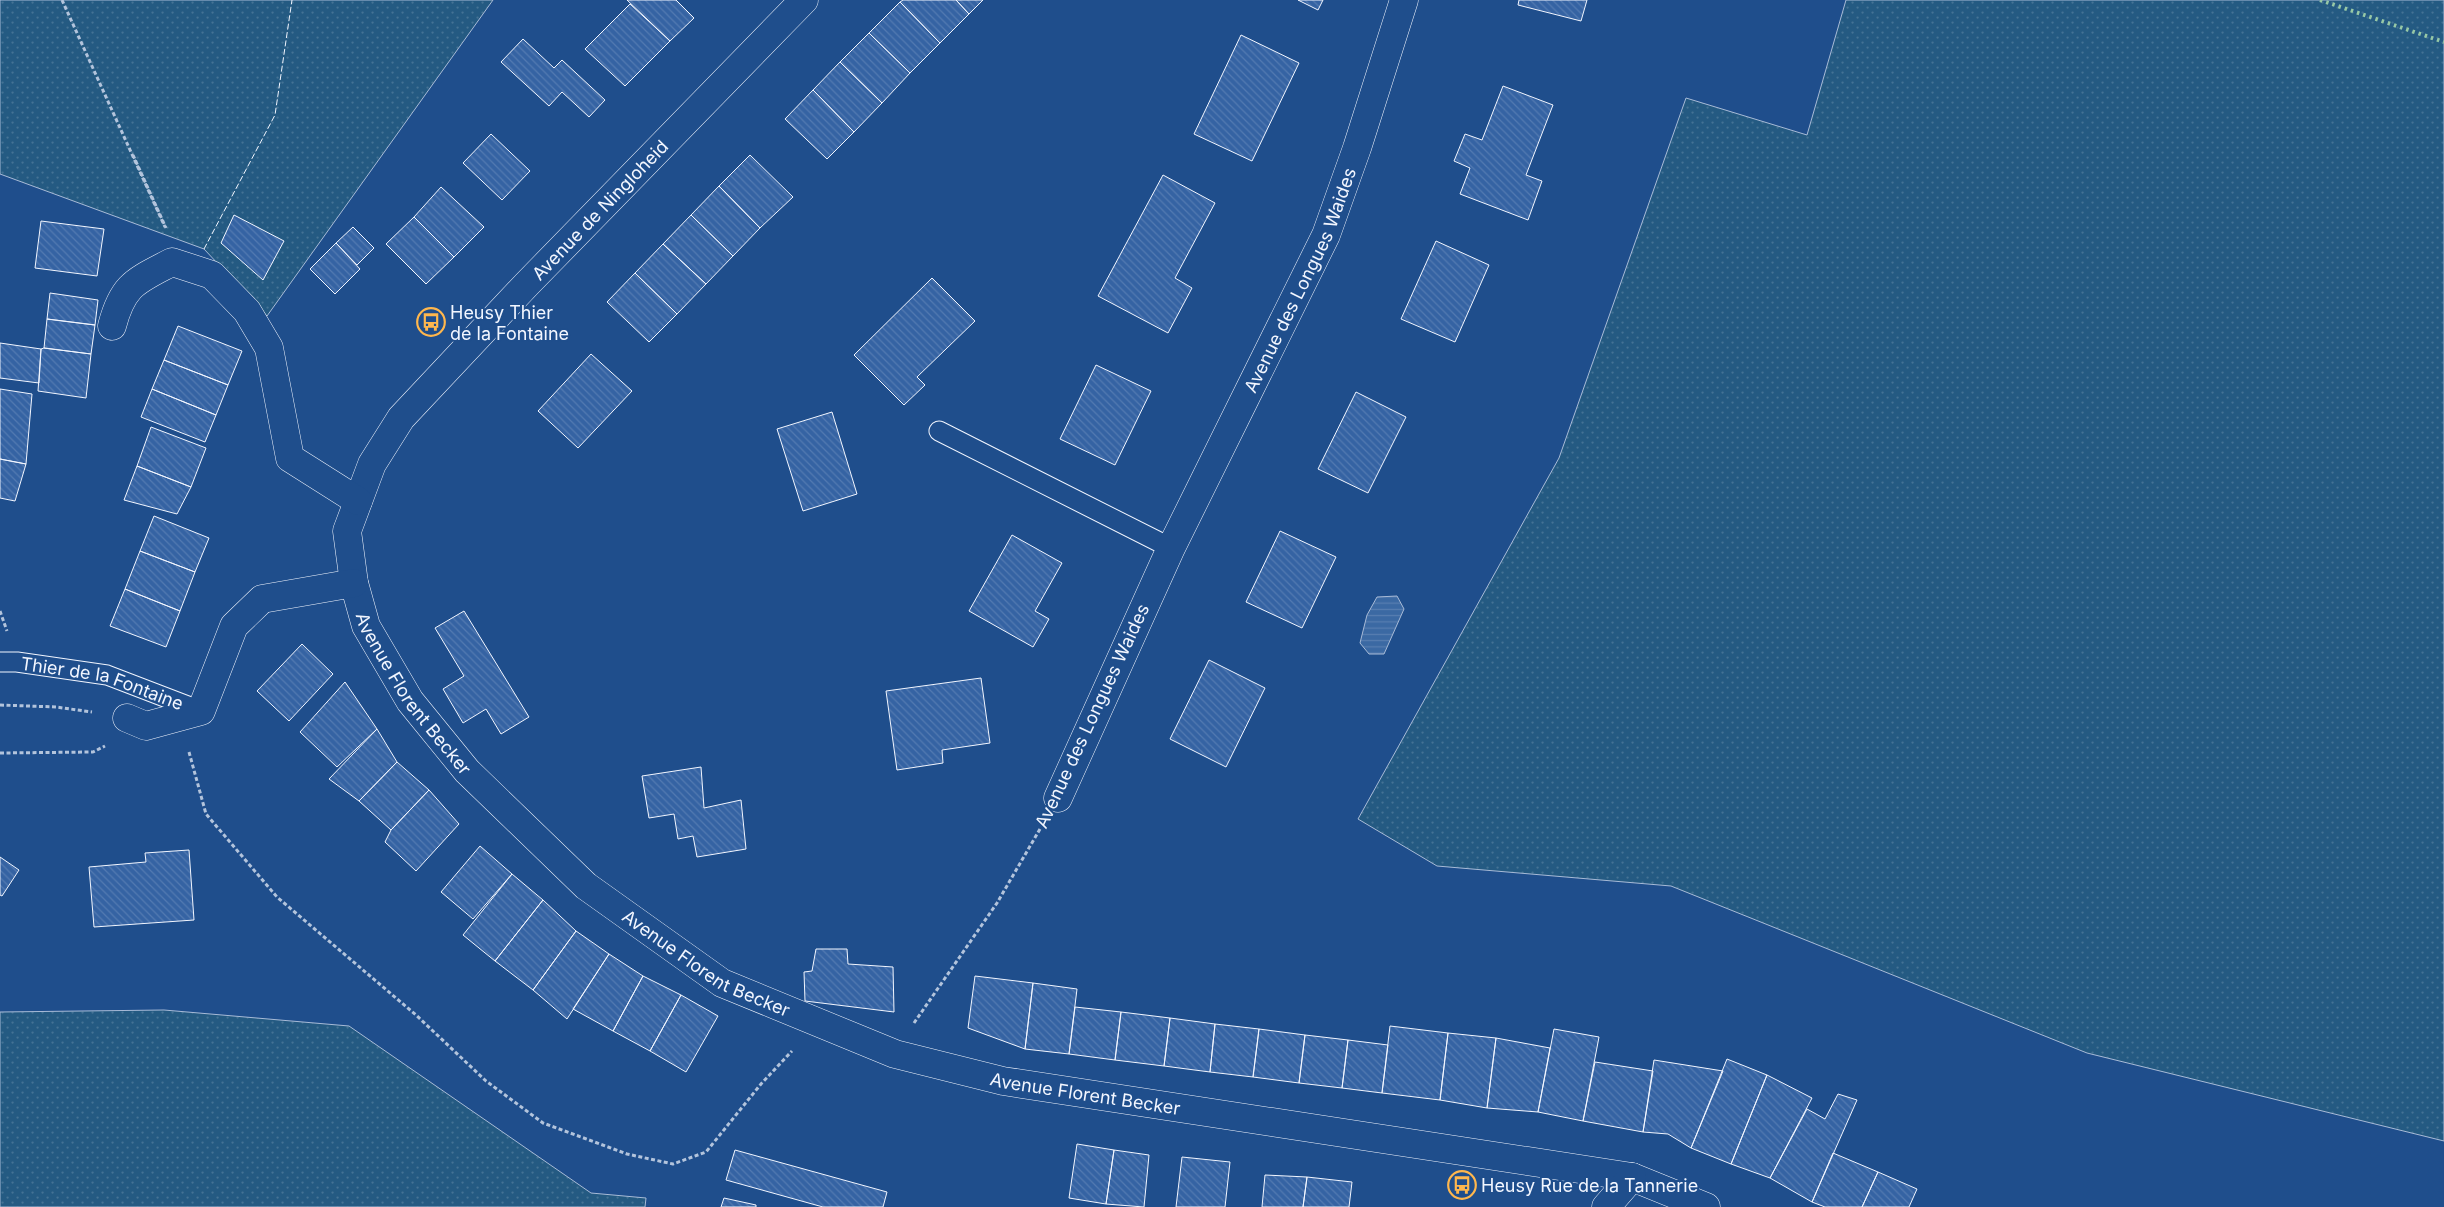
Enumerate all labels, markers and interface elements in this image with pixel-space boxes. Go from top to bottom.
street label: Avenue de Ningloheid [528,136,672,284]
street label: Avenue des Longues Waides [1239,165,1360,396]
place label: Heusy Thier de la Fontaine [450,302,569,344]
bus stop icon: Heusy Thier de la Fontaine [416,307,446,337]
street label: Avenue des Longues Waides [1031,601,1153,831]
street label: Avenue Florent Becker [352,610,476,779]
street label: Thier de la Fontaine [19,652,186,714]
street label: Avenue Florent Becker [619,905,793,1020]
street label: Avenue Florent Becker [988,1068,1182,1118]
bus stop icon: Heusy Rue de la Tannerie [1447,1170,1477,1200]
place label: Heusy Rue de la Tannerie [1481,1175,1698,1196]

